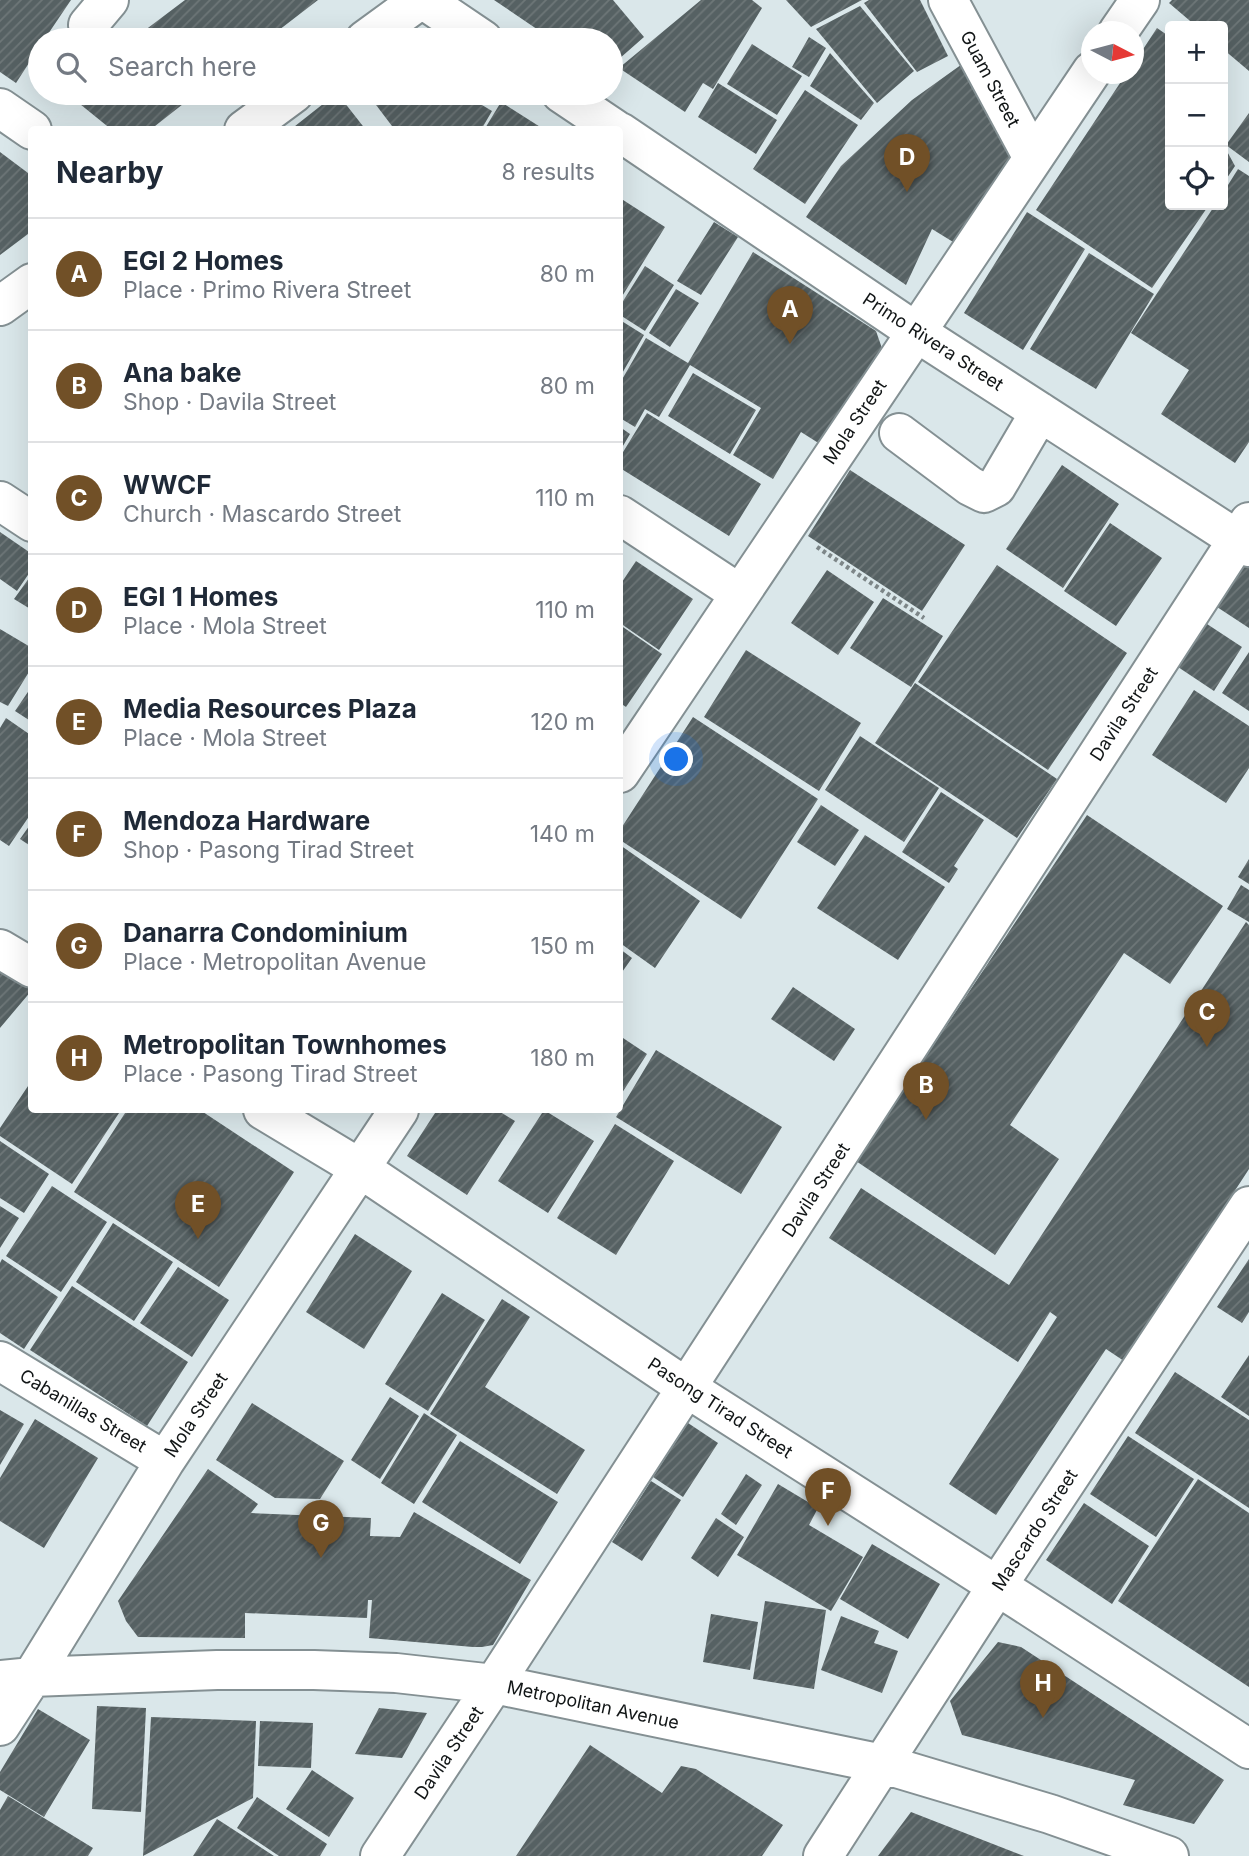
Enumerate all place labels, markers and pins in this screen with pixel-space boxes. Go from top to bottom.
pin: D [884,134,930,192]
pin: A [767,286,813,344]
pin: C [1184,989,1230,1047]
pin: B [903,1062,949,1120]
pin: E [175,1181,221,1239]
pin: F [805,1468,851,1526]
pin: G [298,1500,344,1558]
pin: H [1020,1660,1066,1718]

